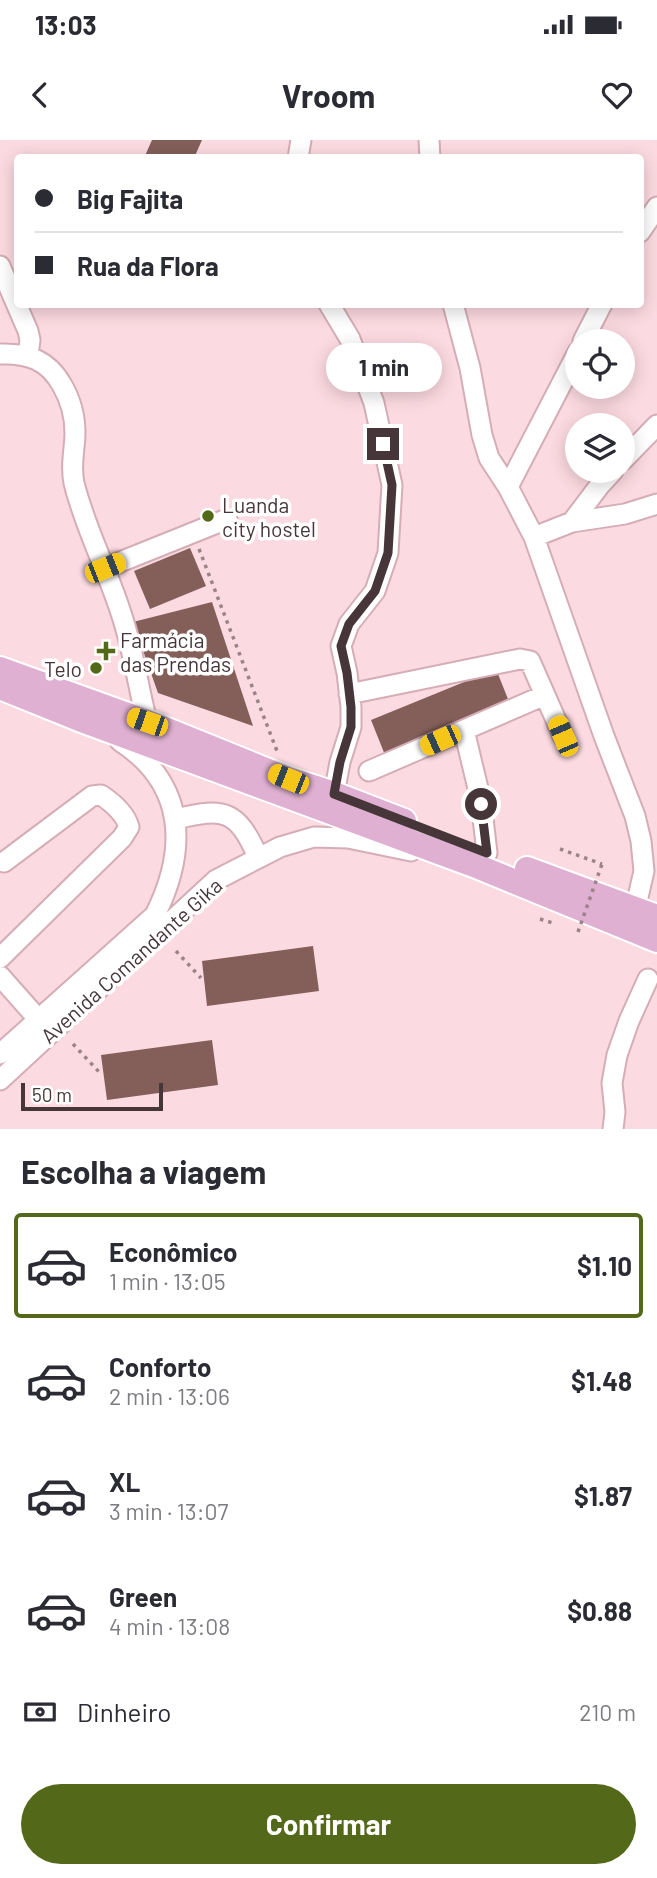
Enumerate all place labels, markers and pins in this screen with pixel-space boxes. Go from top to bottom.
place label: Luanda city hostel [222,492,316,541]
marker: Luanda city hostel [200,508,216,524]
place label: Farmácia das Prendas [120,627,231,676]
marker: Farmácia das Prendas [98,643,114,659]
place label: Telo [44,656,82,681]
marker: Telo [88,660,104,676]

